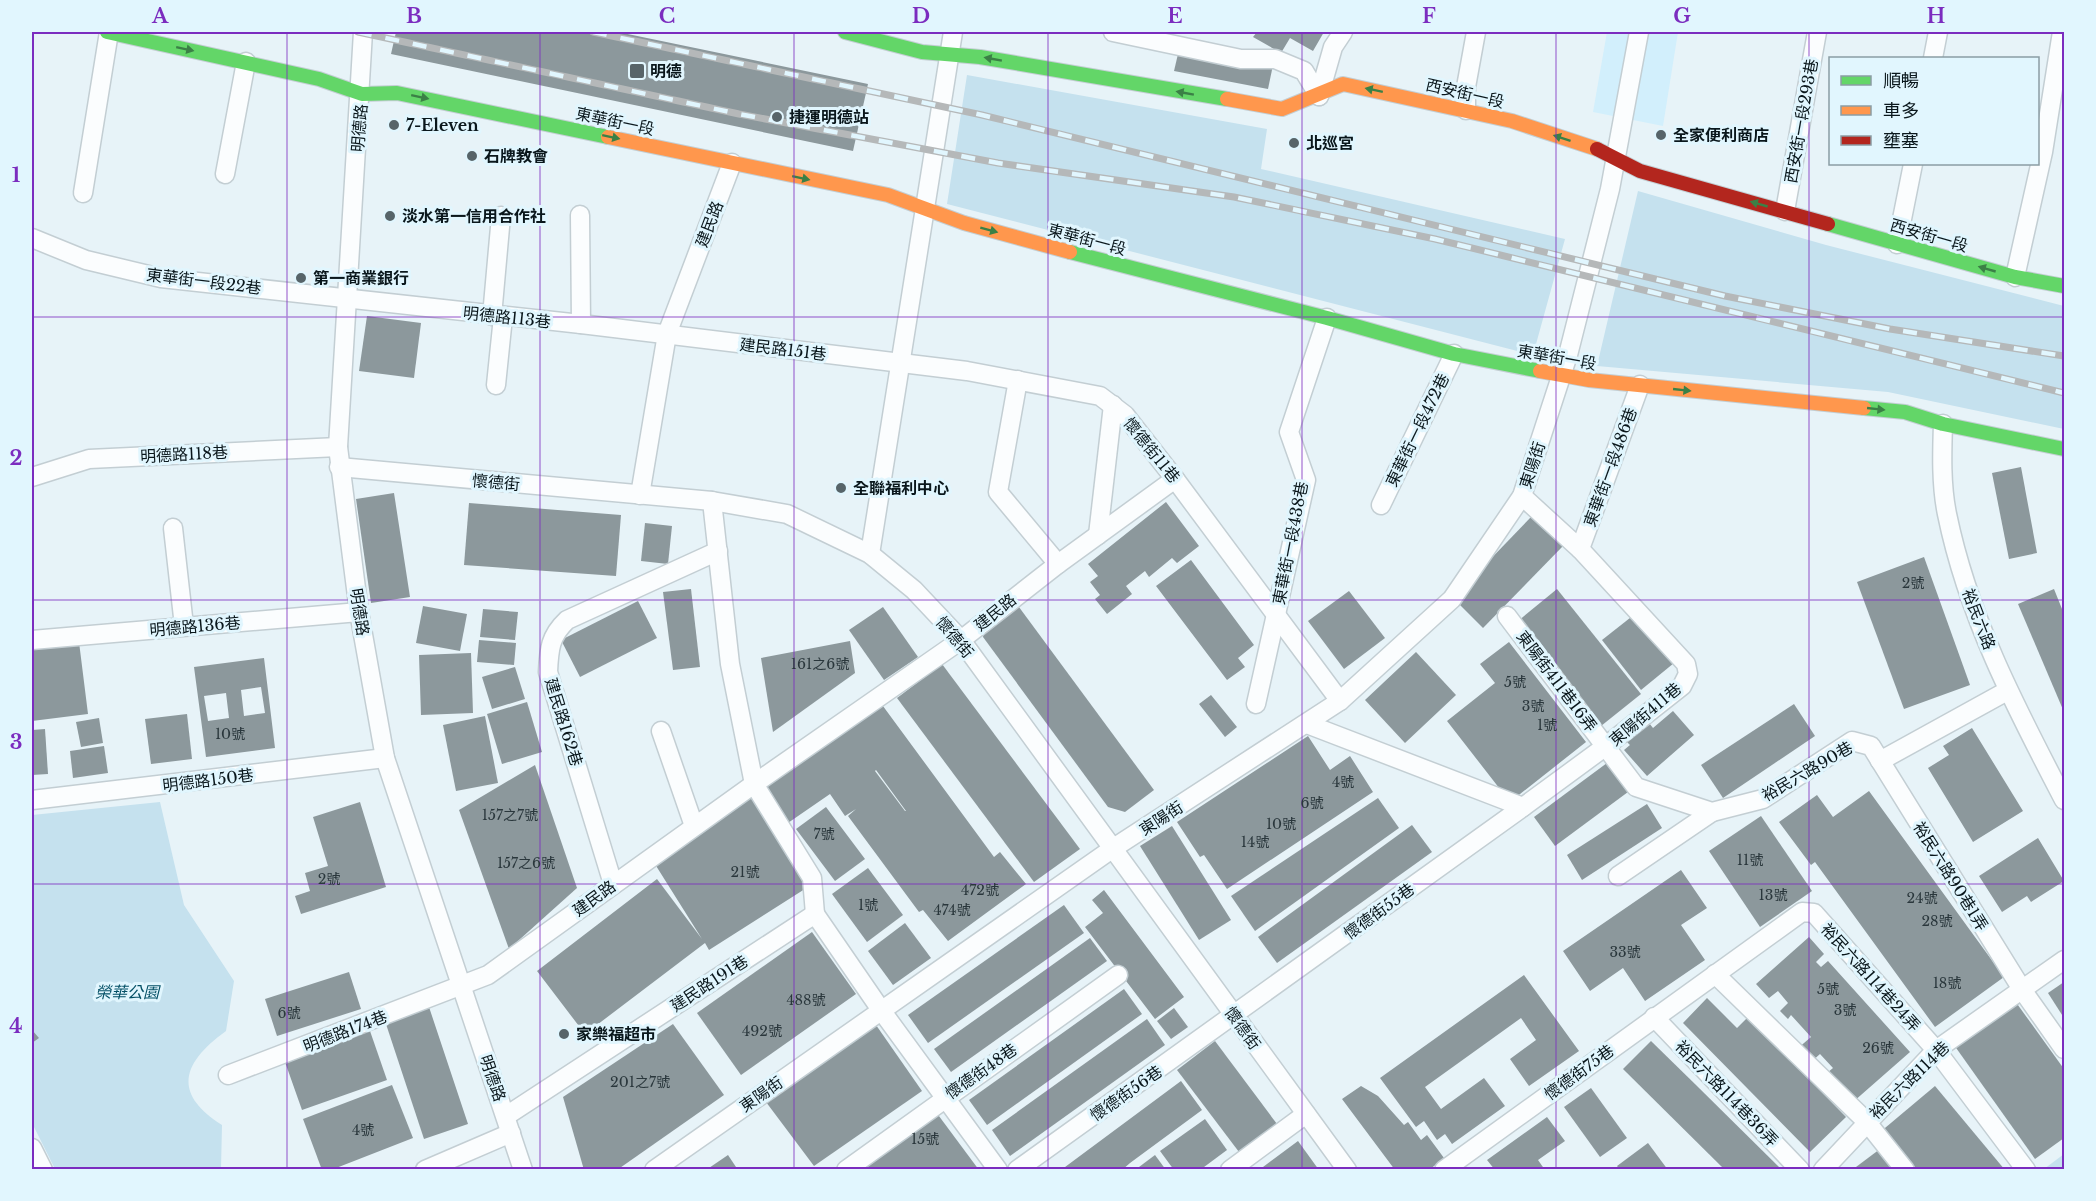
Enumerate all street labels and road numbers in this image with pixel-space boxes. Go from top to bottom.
street label: 西安街一段293巷 [1780,57,1822,185]
street label: 西安街一段 [1424,74,1506,112]
street label: 明德路 [347,103,371,153]
street label: 東華街一段 [574,103,656,139]
street label: 建民路 [691,198,727,250]
street label: 西安街一段 [1888,214,1970,256]
street label: 東華街一段 [1046,219,1128,259]
street label: 東華街一段22巷 [145,264,263,298]
street label: 明德路113巷 [462,302,552,332]
street label: 建民路151巷 [738,334,828,364]
street label: 東華街一段 [1516,340,1598,374]
street label: 東華街一段472巷 [1381,370,1453,490]
street label: 東華街一段486巷 [1579,405,1641,529]
street label: 懷德街11巷 [1120,413,1184,487]
street label: 東陽街 [1515,439,1549,491]
street label: 明德路118巷 [140,442,228,466]
street label: 懷德街 [471,470,521,494]
street label: 東華街一段438巷 [1268,480,1312,606]
street label: 裕民六路 [1958,586,2000,652]
street label: 明德路 [346,587,374,637]
street label: 建民路 [970,589,1020,635]
street label: 明德路136巷 [149,612,241,640]
street label: 懷德街 [932,612,978,662]
street label: 東陽街411巷16弄 [1513,627,1601,735]
street label: 建民路162巷 [541,675,587,769]
street label: 東陽街411巷 [1605,678,1685,750]
street label: 裕民六路90巷 [1758,737,1856,805]
street label: 明德路150巷 [161,764,255,796]
street label: 東陽街 [1135,797,1187,839]
street label: 裕民六路90巷1弄 [1909,818,1993,934]
street label: 建民路 [569,876,619,920]
street label: 懷德街55巷 [1340,879,1418,943]
street label: 裕民六路114巷24弄 [1817,919,1925,1035]
street label: 建民路191巷 [666,950,752,1016]
street label: 懷德街 [1221,1003,1265,1053]
street label: 明德路174巷 [300,1006,390,1056]
street label: 裕民六路114巷36弄 [1671,1036,1783,1150]
street label: 裕民六路114巷 [1865,1037,1953,1123]
street label: 懷德街48巷 [941,1039,1021,1103]
street label: 懷德街75巷 [1540,1040,1618,1104]
street label: 明德路 [476,1052,510,1104]
street label: 懷德街56巷 [1086,1061,1166,1125]
street label: 東陽街 [736,1072,786,1116]

